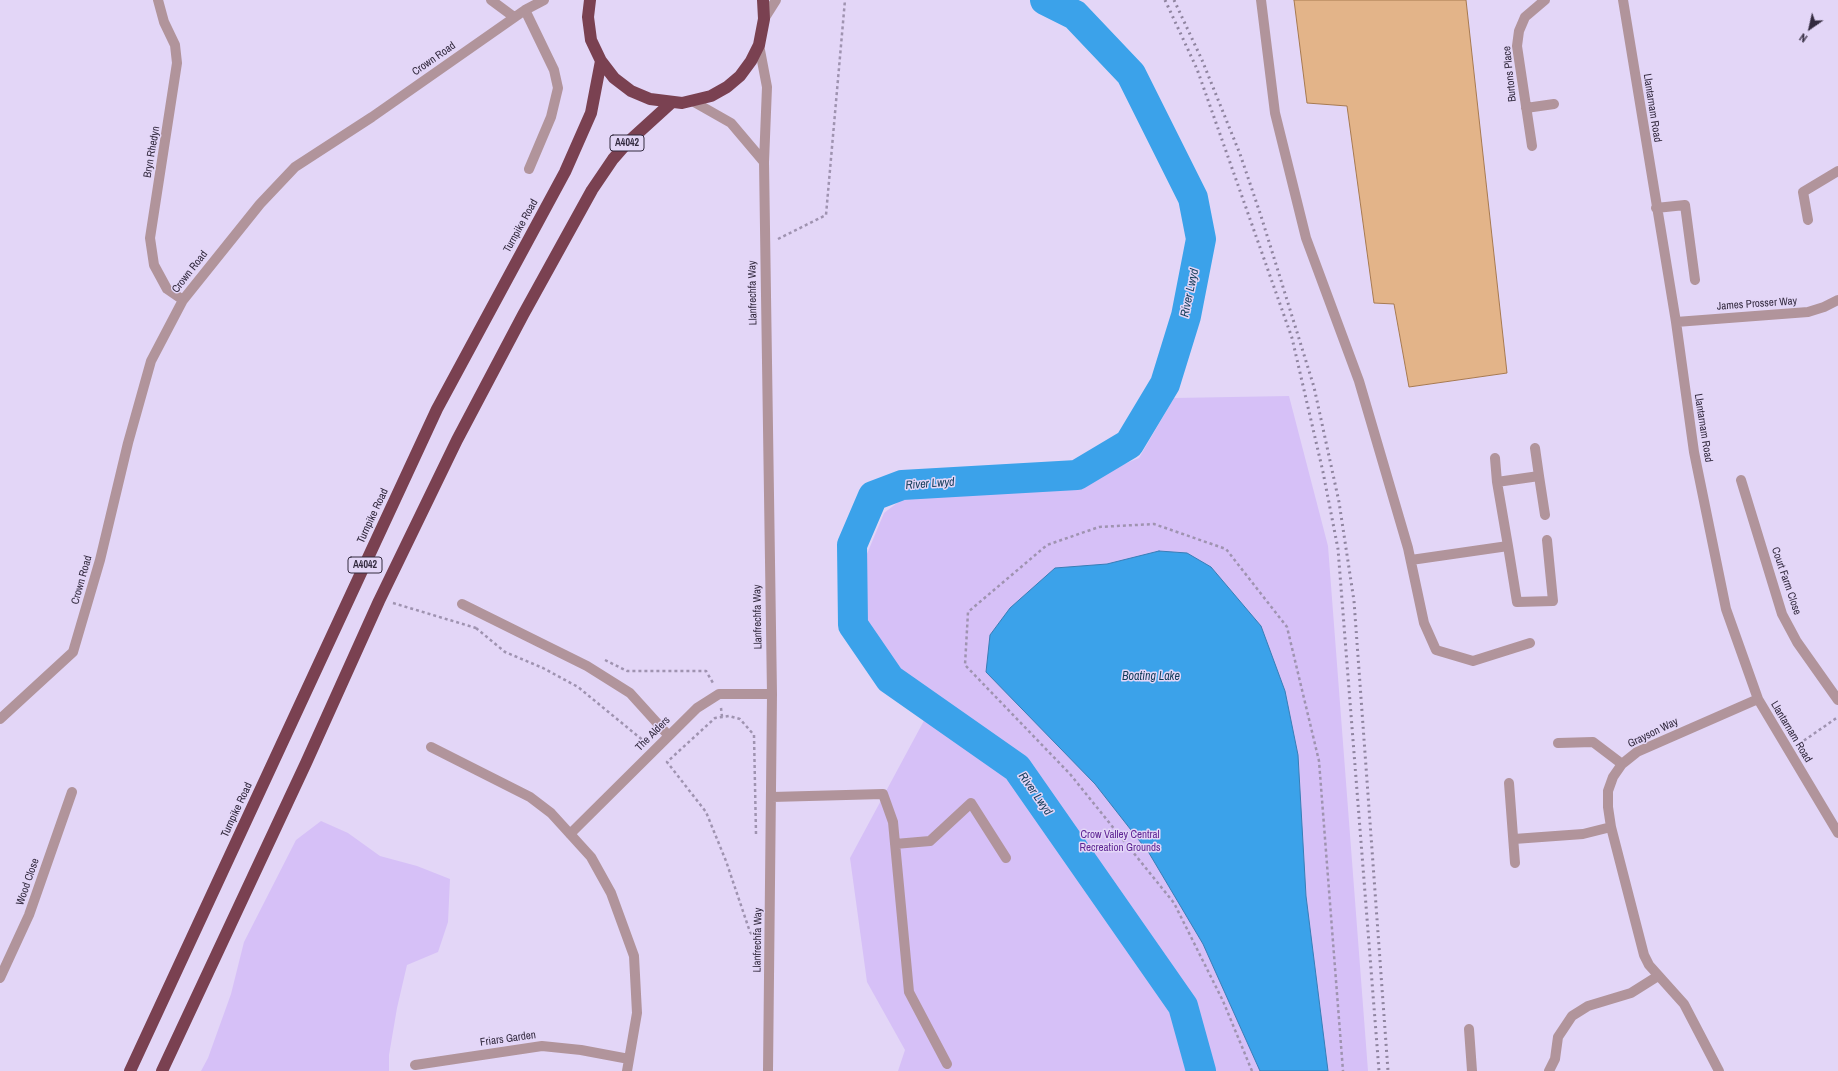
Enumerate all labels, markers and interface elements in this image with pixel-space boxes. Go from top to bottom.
north arrow [1790,8,1830,48]
text: N [1797,30,1810,46]
street label: Crown Road [410,39,458,79]
street label: Burtons Place [1501,45,1519,103]
street label: Llantarnam Road [1640,73,1664,143]
street label: Bryn Rhedyn [141,125,163,179]
road number: A4042 [610,135,644,151]
street label: Turnpike Road [501,197,541,255]
street label: Crown Road [169,248,211,296]
street label: Llanfrechfa Way [746,260,760,326]
water label: River Lwyd [1178,267,1202,319]
street label: James Prosser Way [1716,295,1798,313]
street label: Llantarnam Road [1691,393,1715,463]
water label: River Lwyd [905,475,955,493]
street label: Turnpike Road [355,487,391,545]
street label: Court Farm Close [1768,545,1804,617]
street label: Crown Road [69,554,95,606]
road number: A4042 [348,557,382,573]
street label: Llanfrechfa Way [751,584,765,650]
water label: Boating Lake [1122,670,1180,684]
street label: Llantarnam Road [1768,699,1814,765]
street label: The Alders [633,714,673,754]
street label: Grayson Way [1626,715,1680,751]
water label: River Lwyd [1015,770,1055,818]
street label: Turnpike Road [219,781,255,839]
park label: Crow Valley Central Recreation Grounds [1079,828,1161,854]
street label: Wood Close [14,857,42,907]
street label: Llanfrechfa Way [751,907,765,973]
street label: Friars Garden [479,1029,537,1049]

